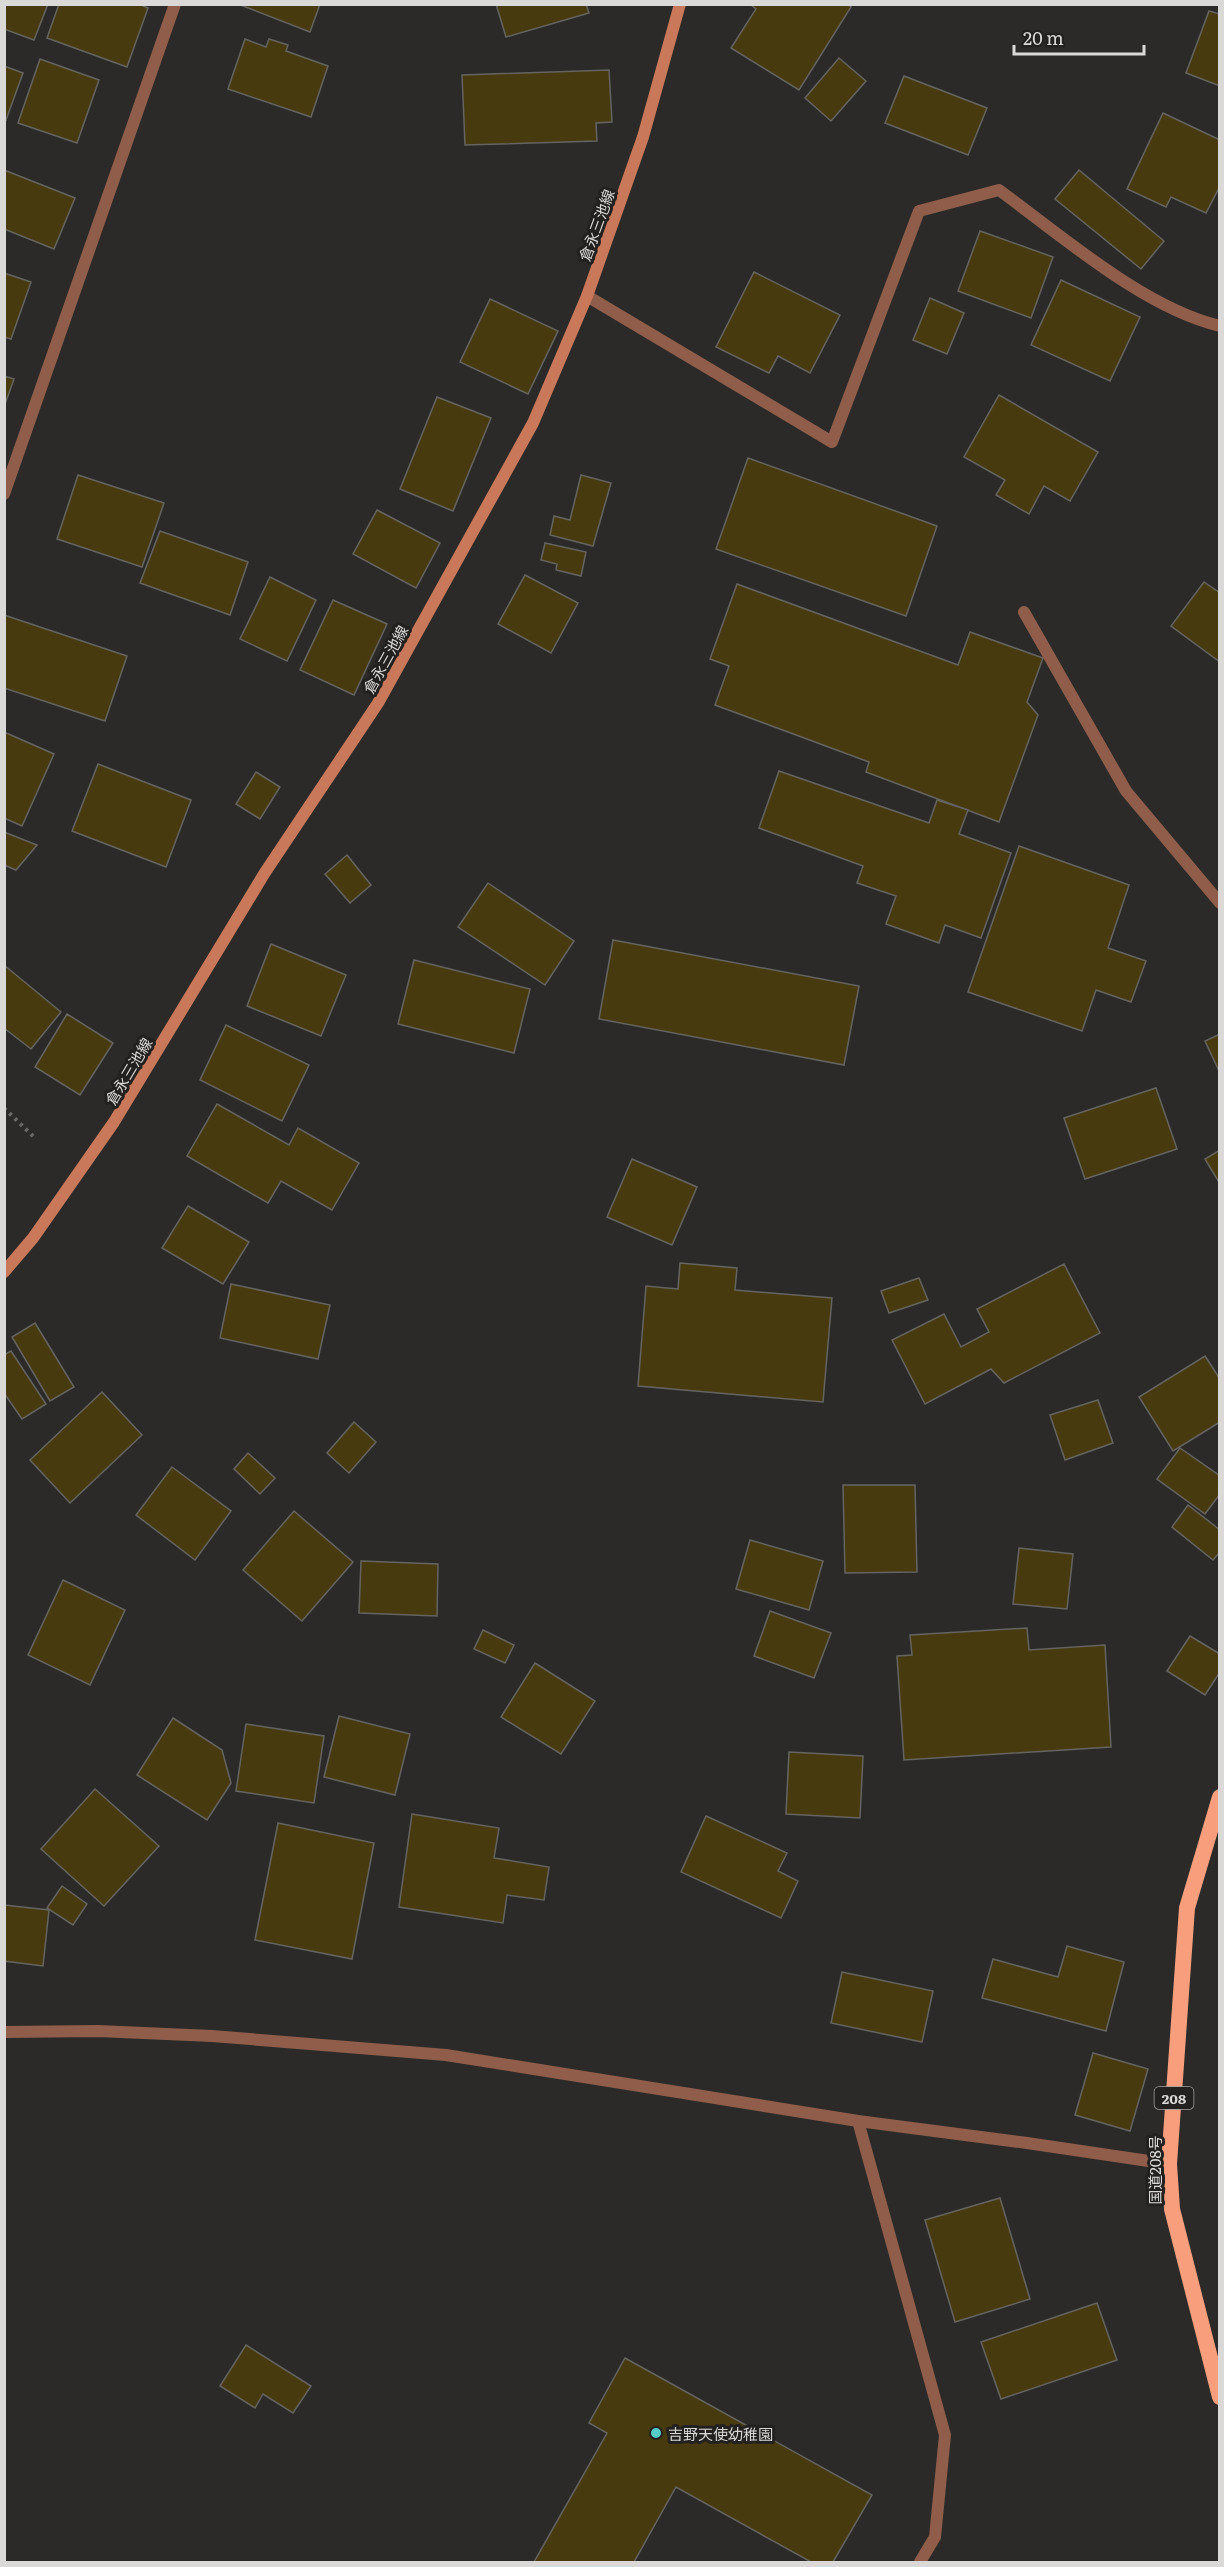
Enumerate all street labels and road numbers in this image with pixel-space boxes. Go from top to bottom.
street label: 倉永三池線 [572,186,620,264]
street label: 倉永三池線 [357,621,413,697]
street label: 倉永三池線 [99,1033,157,1109]
road number: 208 [1154,2087,1194,2109]
street label: 国道208号 [1143,2135,1166,2205]

